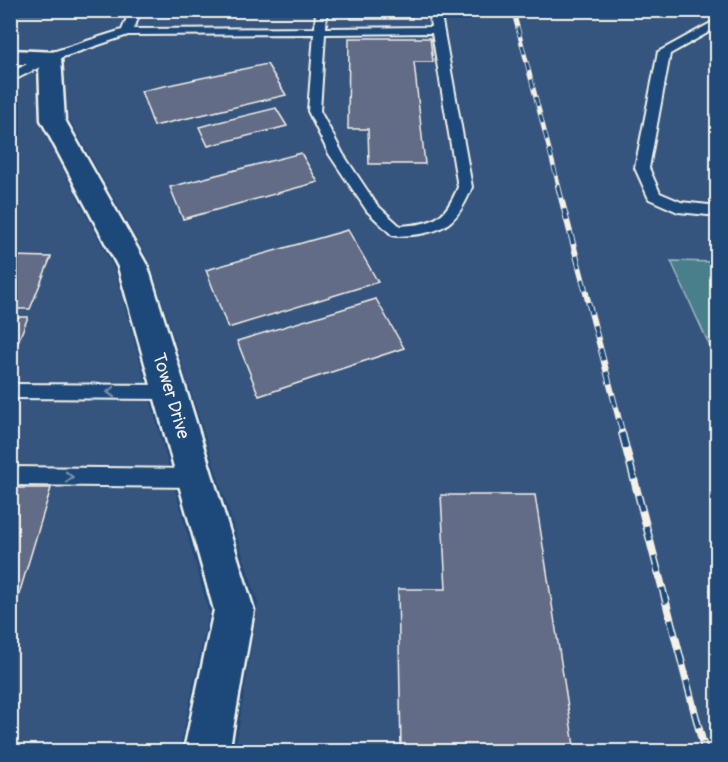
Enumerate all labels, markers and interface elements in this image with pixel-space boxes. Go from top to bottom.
street label: Tower Drive [147,350,195,442]
one-way arrow [106,385,115,398]
one-way arrow [64,471,73,483]

